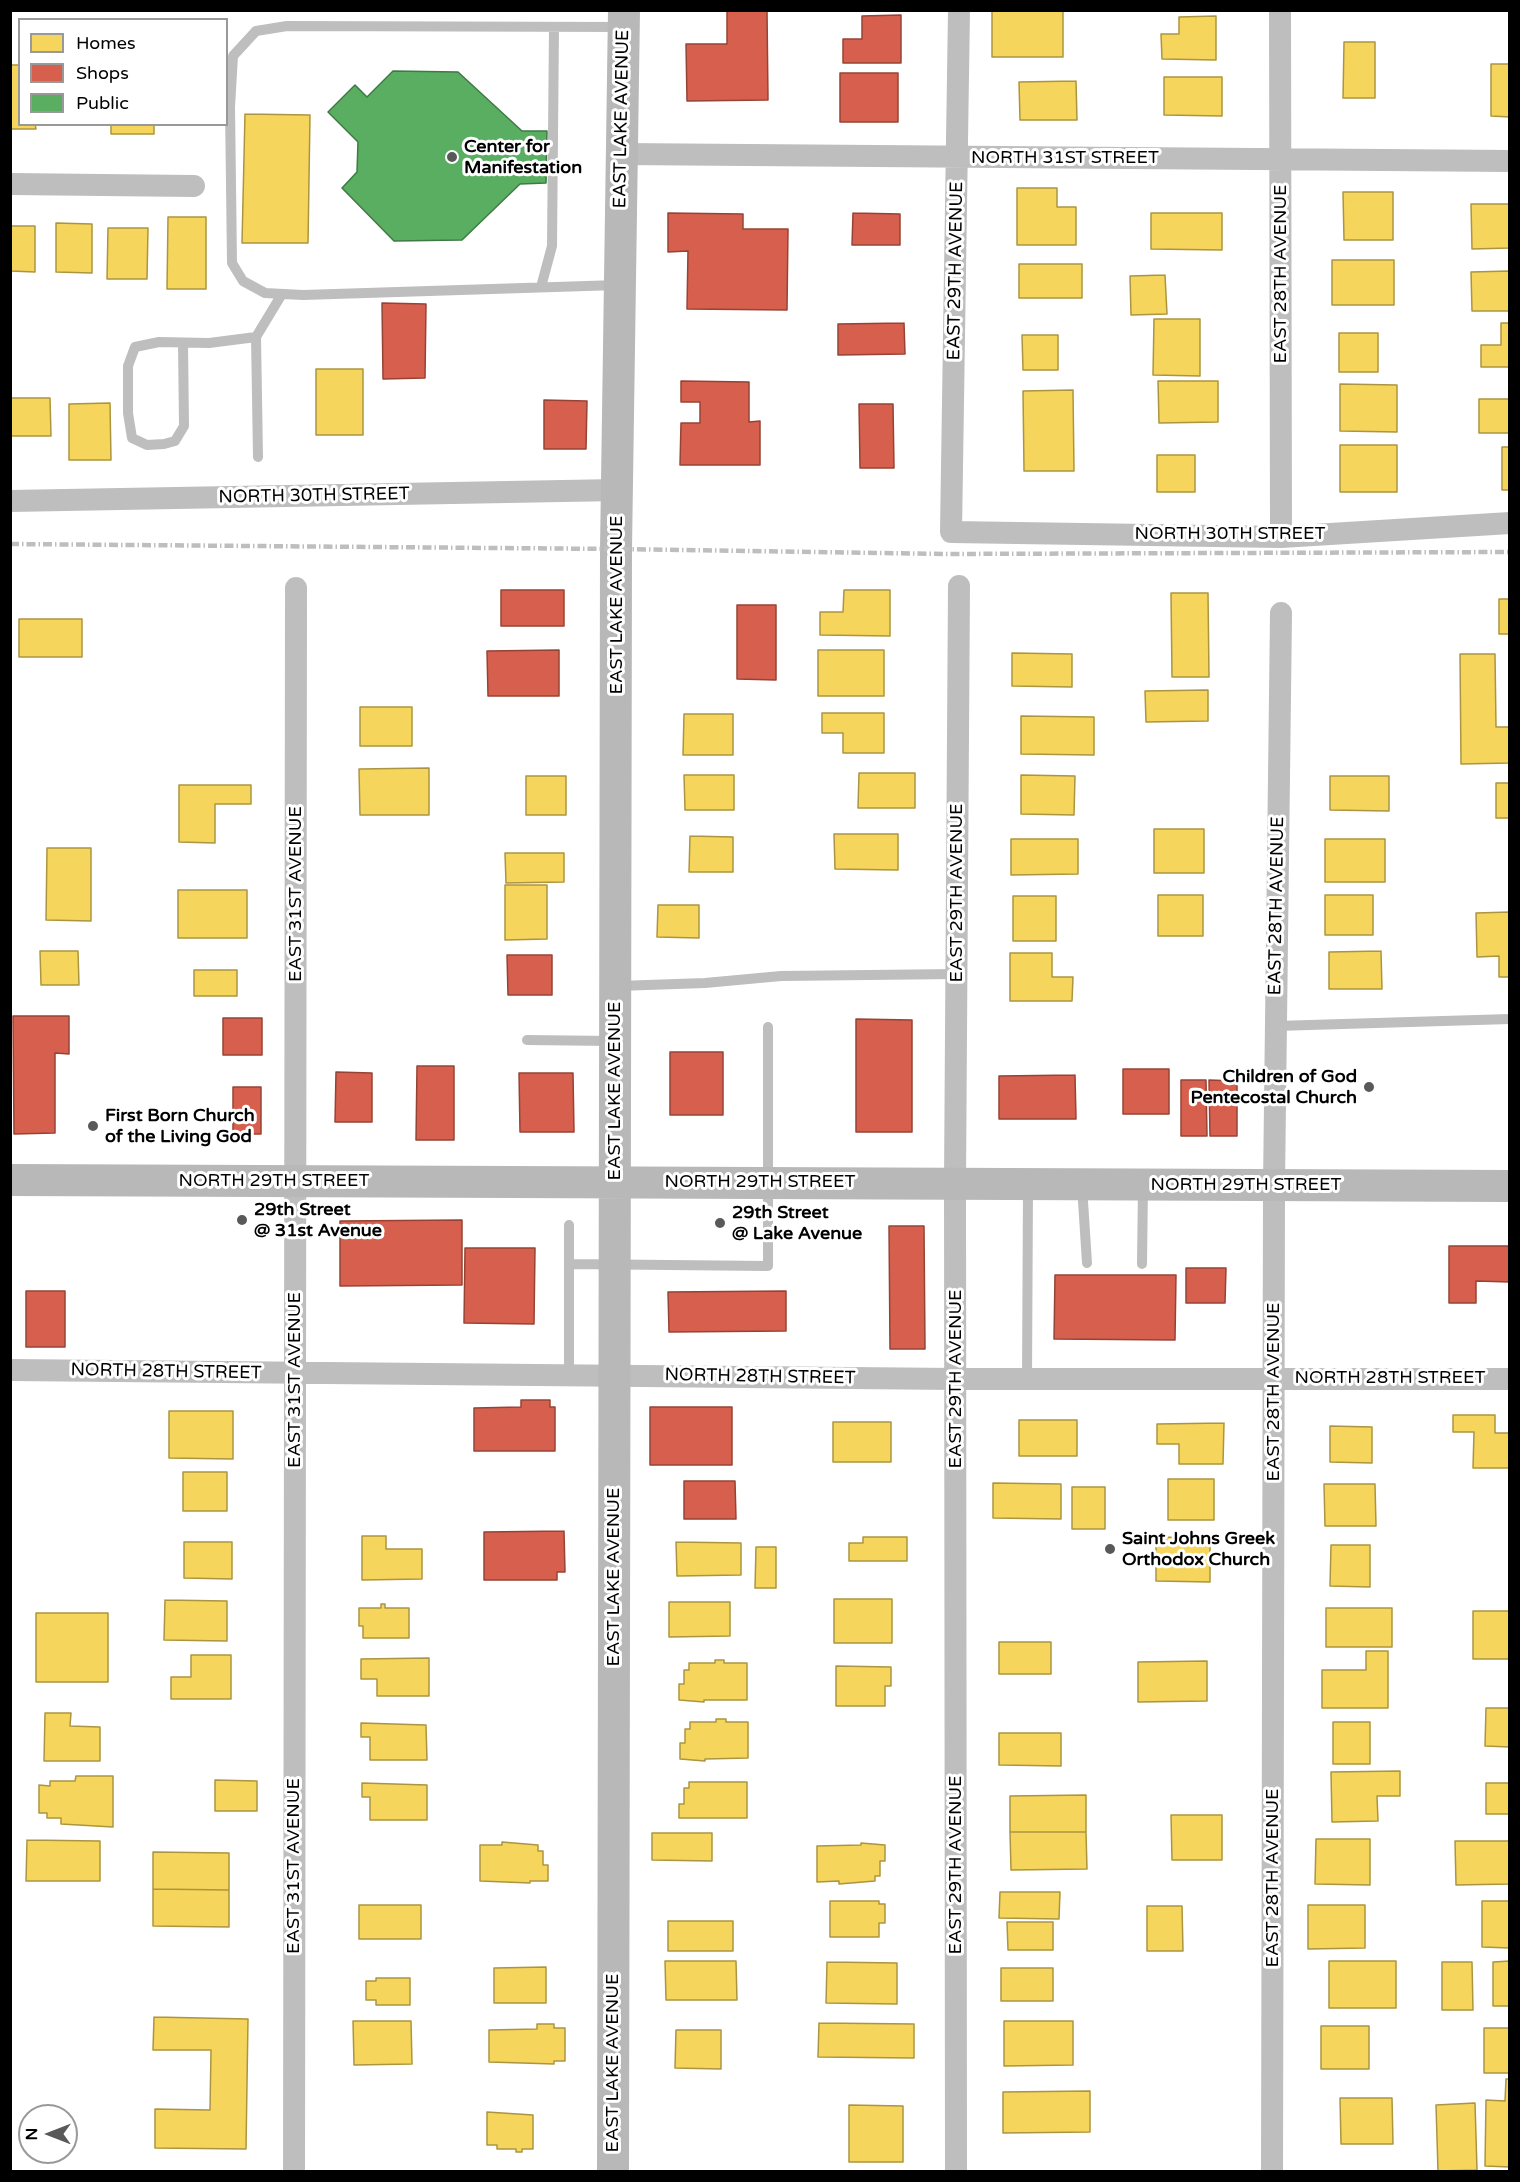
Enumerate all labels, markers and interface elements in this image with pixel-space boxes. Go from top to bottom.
legend [18,18,228,126]
street label: EAST LAKE AVENUE [610,29,634,209]
text: Homes [76,32,136,54]
text: Shops [76,62,129,84]
text: Public [76,92,129,114]
place label: Center for Manifestation [464,136,582,178]
street label: NORTH 31ST STREET [971,147,1159,169]
marker: Center for Manifestation [445,150,459,164]
street label: EAST 29TH AVENUE [944,181,968,361]
street label: EAST 28TH AVENUE [1270,184,1292,364]
street label: NORTH 30TH STREET [218,484,410,508]
street label: EAST LAKE AVENUE [606,516,628,694]
street label: NORTH 30TH STREET [1134,523,1326,545]
street label: EAST 29TH AVENUE [946,803,968,983]
street label: EAST 31ST AVENUE [285,806,307,982]
street label: EAST 28TH AVENUE [1265,816,1289,996]
street label: EAST LAKE AVENUE [604,1002,626,1180]
place label: Children of God Pentecostal Church [1191,1066,1357,1108]
marker: Children of God Pentecostal Church [1362,1080,1376,1094]
place label: First Born Church of the Living God [105,1105,255,1148]
marker: First Born Church of the Living God [86,1119,100,1133]
street label: NORTH 29TH STREET [178,1170,370,1192]
street label: NORTH 29TH STREET [664,1171,856,1193]
street label: NORTH 29TH STREET [1150,1174,1342,1196]
place label: 29th Street @ 31st Avenue [254,1199,382,1242]
place label: 29th Street @ Lake Avenue [732,1202,862,1244]
marker: 29th Street @ 31st Avenue [235,1213,249,1227]
marker: 29th Street @ Lake Avenue [713,1216,727,1230]
street label: EAST 29TH AVENUE [945,1289,967,1469]
street label: EAST 31ST AVENUE [284,1292,306,1468]
street label: EAST 28TH AVENUE [1263,1302,1285,1482]
street label: NORTH 28TH STREET [70,1360,262,1384]
street label: NORTH 28TH STREET [664,1365,856,1389]
street label: NORTH 28TH STREET [1294,1367,1486,1389]
street label: EAST LAKE AVENUE [603,1488,625,1666]
place label: Saint Johns Greek Orthodox Church [1122,1528,1275,1570]
marker: Saint Johns Greek Orthodox Church [1103,1542,1117,1556]
street label: EAST 29TH AVENUE [945,1775,967,1955]
street label: EAST 31ST AVENUE [283,1778,305,1954]
street label: EAST 28TH AVENUE [1262,1788,1284,1968]
street label: EAST LAKE AVENUE [602,1974,624,2152]
north arrow [18,2104,78,2164]
text: N [22,2128,42,2140]

